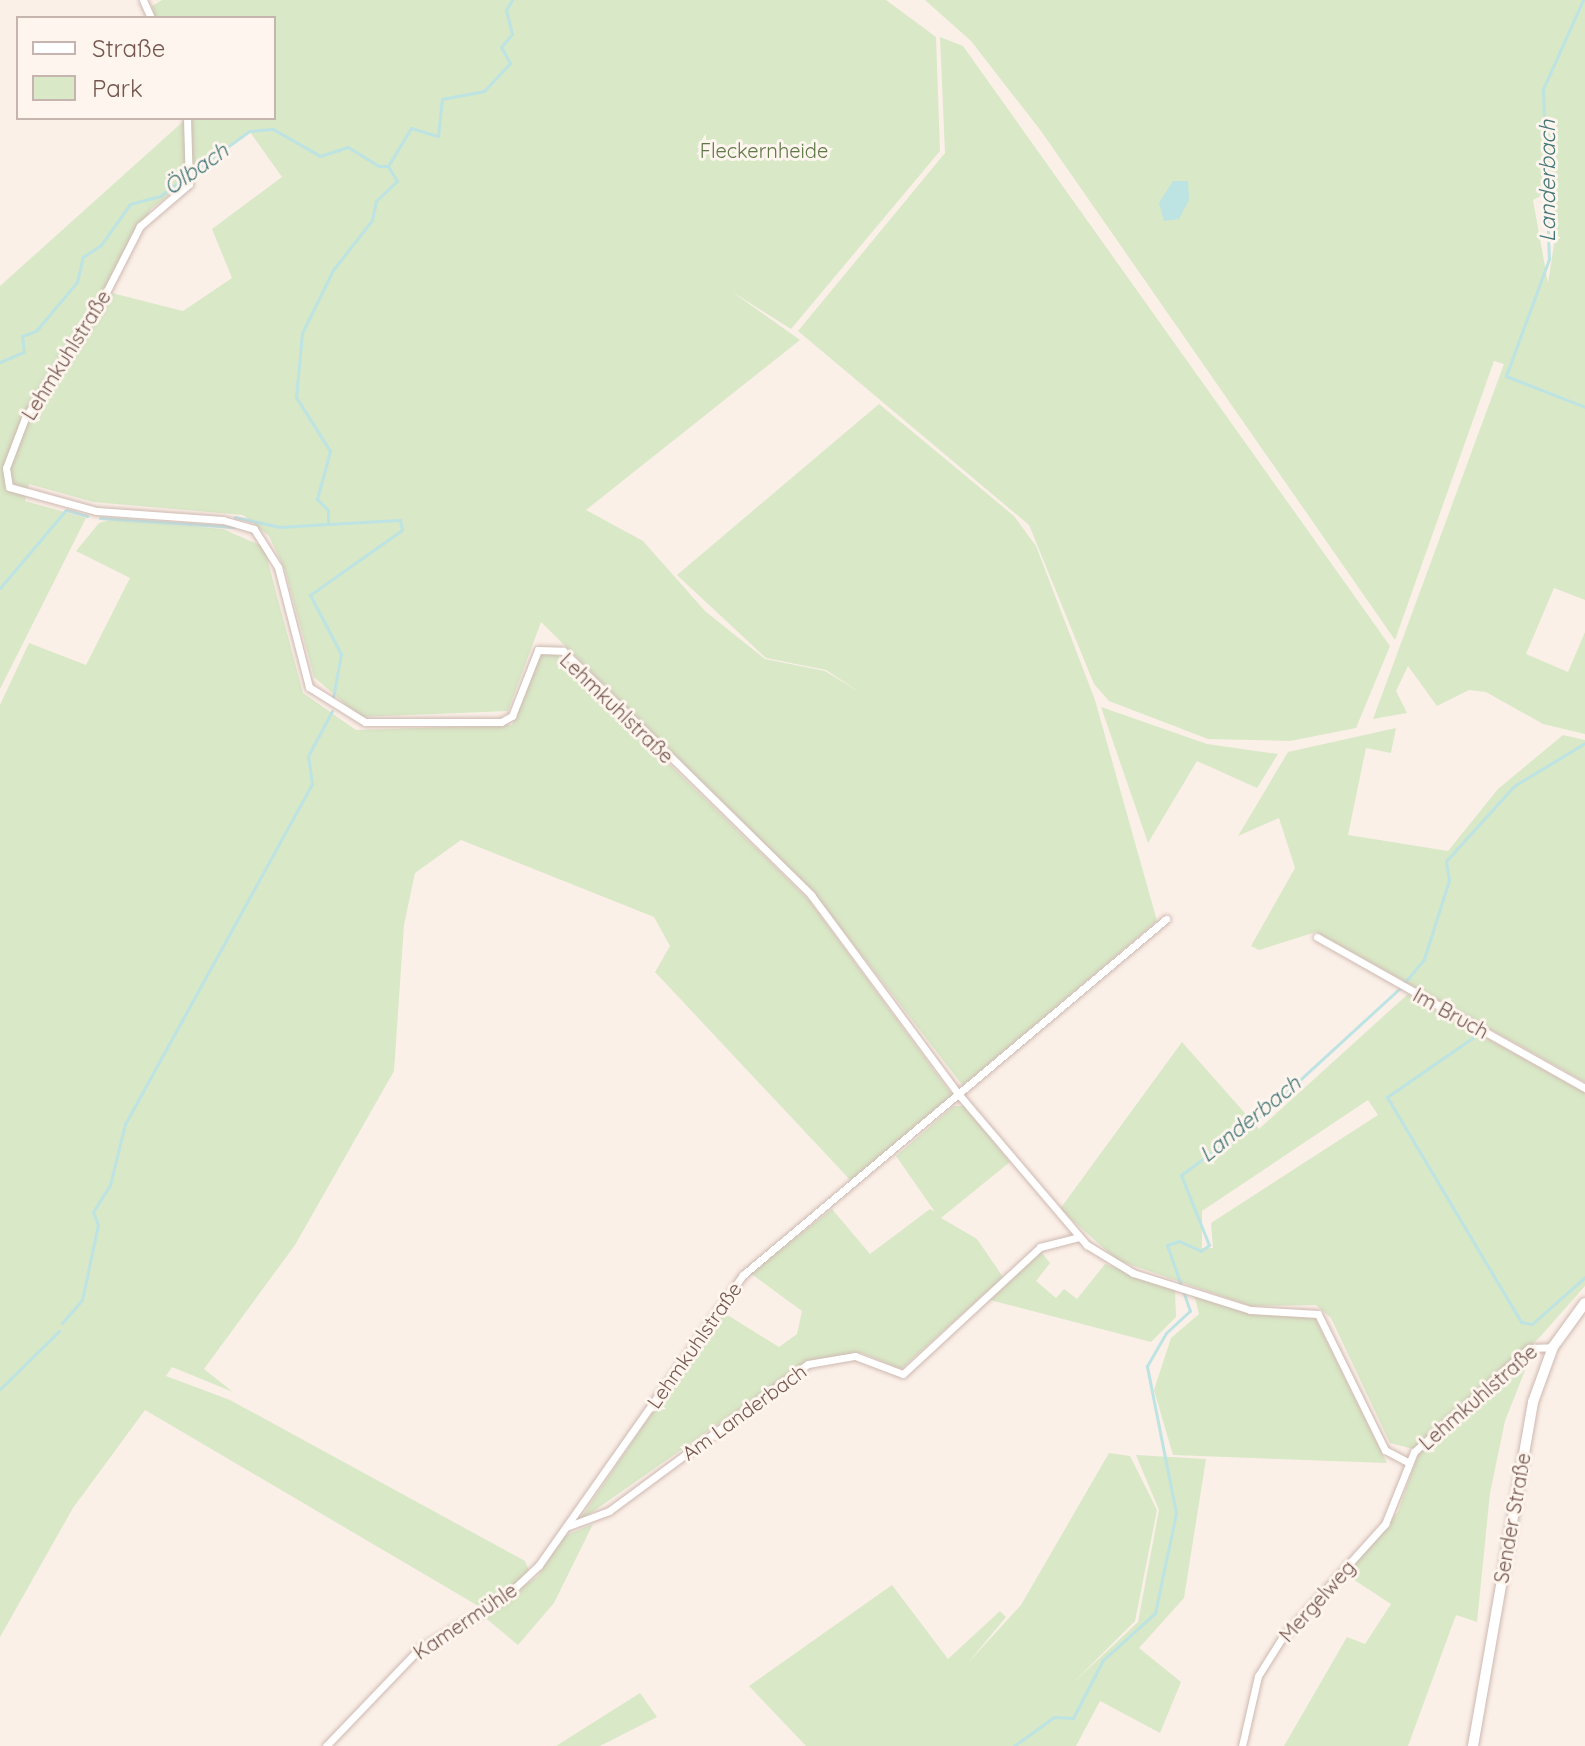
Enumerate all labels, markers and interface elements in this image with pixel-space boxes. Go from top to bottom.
legend [16,16,276,120]
text: Straße [92,33,165,63]
text: Park [92,73,143,103]
water label: Landerbach [1535,120,1561,242]
water label: Ölbach [159,137,233,201]
park label: Fleckernheide [700,138,828,162]
street label: Lehmkuhlstraße [16,286,116,424]
street label: Lehmkuhlstraße [555,648,679,768]
street label: Im Bruch [1409,983,1493,1043]
water label: Landerbach [1194,1070,1306,1168]
street label: Lehmkuhlstraße [642,1277,746,1413]
street label: Lehmkuhlstraße [1414,1339,1542,1455]
street label: Am Landerbach [677,1359,811,1465]
street label: Sender Straße [1489,1451,1535,1585]
street label: Mergelweg [1274,1555,1360,1647]
street label: Kamermühle [409,1578,521,1664]

